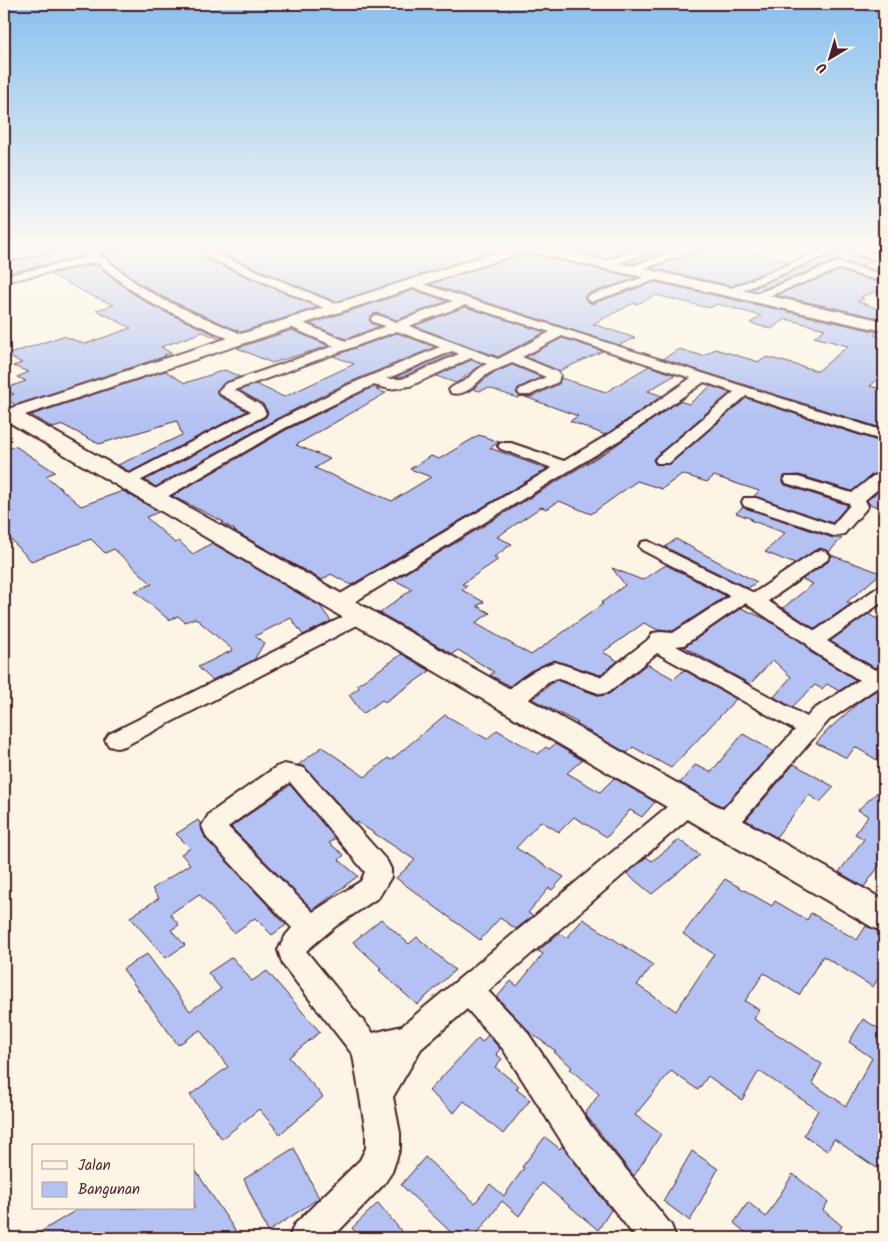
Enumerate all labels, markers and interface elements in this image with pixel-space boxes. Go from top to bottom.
north arrow [806,32,856,82]
text: U [812,56,833,79]
legend [32,1144,195,1210]
text: Jalan [78,1154,111,1178]
text: Bangunan [78,1178,140,1202]

